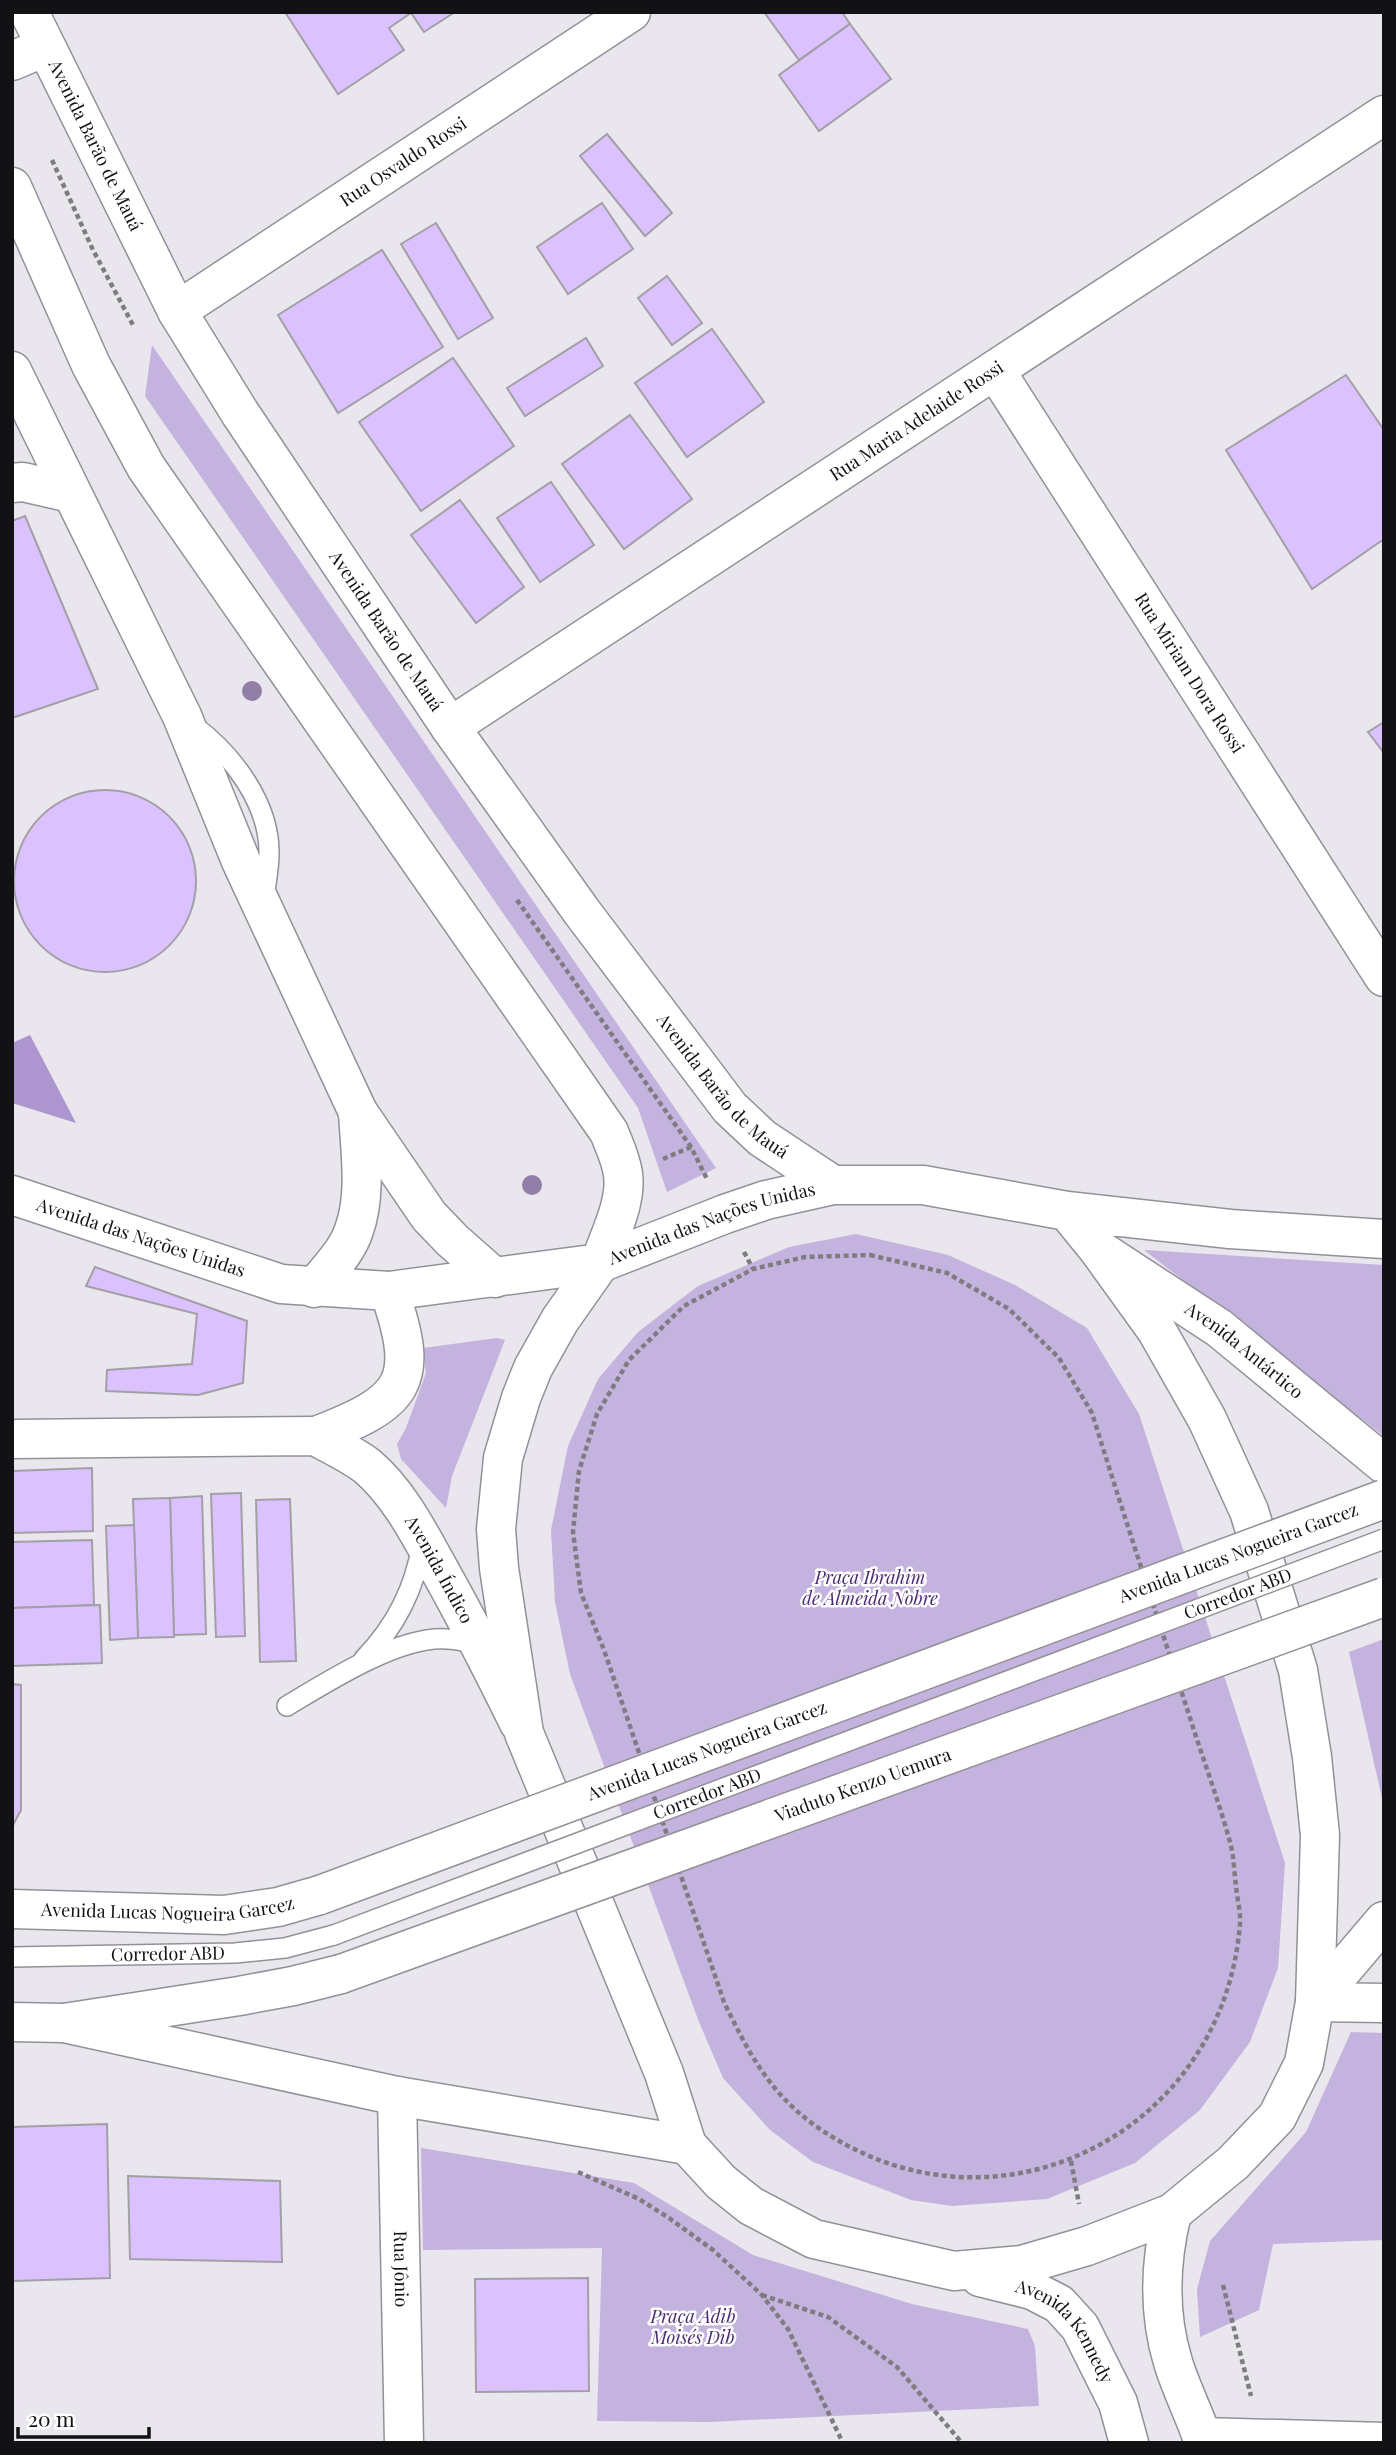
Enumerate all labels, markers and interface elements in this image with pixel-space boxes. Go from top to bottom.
street label: Avenida Barão de Mauá [43,54,149,235]
street label: Rua Osvaldo Rossi [335,111,471,212]
street label: Rua Maria Adelaide Rossi [825,355,1008,486]
street label: Avenida Barão de Mauá [324,545,449,716]
street label: Rua Miriam Dora Rossi [1130,588,1250,757]
street label: Avenida Barão de Mauá [651,1007,794,1163]
street label: Avenida das Nações Unidas [604,1176,817,1270]
street label: Avenida das Nações Unidas [33,1192,249,1282]
street label: Avenida Antártico [1180,1296,1309,1404]
street label: Avenida Lucas Nogueira Garcez [1114,1497,1361,1608]
street label: Avenida Índico [400,1510,479,1627]
street label: Corredor ABD [1180,1562,1295,1625]
park label: Praça Ibrahim de Almeida Nobre [802,1565,938,1610]
street label: Avenida Lucas Nogueira Garcez [583,1695,830,1806]
street label: Viaduto Kenzo Uemura [770,1742,954,1828]
street label: Corredor ABD [649,1762,765,1825]
street label: Avenida Lucas Nogueira Garcez [40,1890,297,1926]
street label: Corredor ABD [111,1940,225,1966]
street label: Rua Jônio [389,2230,414,2308]
street label: Avenida Kennedy [1012,2273,1119,2387]
park label: Praça Adib Moisés Dib [649,2304,736,2349]
scale bar [18,2396,149,2440]
text: 20 m [28,2404,75,2432]

